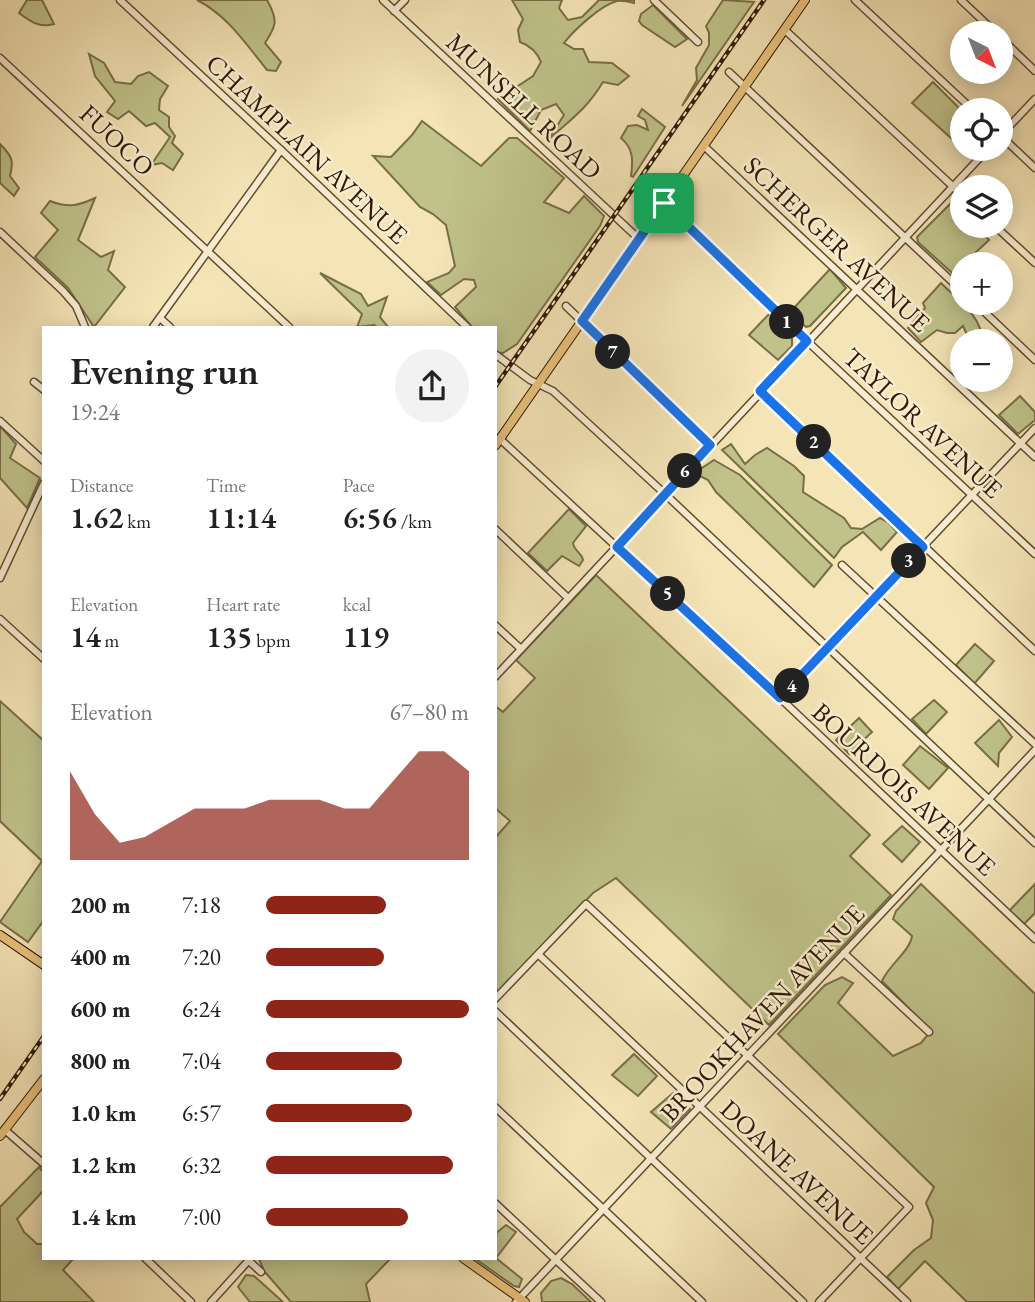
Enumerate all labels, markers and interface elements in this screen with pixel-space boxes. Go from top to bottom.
north arrow [950,21,1013,84]
map controls [950,21,1013,392]
street label: MUNSELL ROAD [439,25,609,187]
street label: CHAMPLAIN AVENUE [199,47,415,252]
street label: FUOCO [72,97,162,183]
button: locate [950,98,1013,161]
street label: SCHERGER AVENUE [737,149,938,340]
pin [634,173,694,233]
button: layers [950,175,1013,238]
icon: arrive [645,184,683,222]
button: + [950,252,1013,315]
pin: 1 [770,304,804,340]
text: 1 [781,309,792,334]
button: − [950,329,1013,392]
pin: 7 [596,334,630,370]
text: 7 [607,339,618,364]
street label: TAYLOR AVENUE [836,340,1010,506]
text: Evening run [70,346,259,395]
button: share [395,349,469,423]
text: 19:24 [70,397,120,427]
pin: 2 [796,424,832,460]
text: 2 [808,429,819,454]
pin: 6 [668,454,702,489]
text: 6 [679,458,690,483]
text: Distance [70,473,133,498]
text: Time [206,473,246,498]
text: Pace [343,473,375,498]
text: 1.62 [70,498,123,537]
text: 11:14 [206,498,276,537]
text: 6:56 [343,498,397,537]
text: km [123,509,151,534]
text: /km [397,509,432,534]
pin: 3 [892,544,926,578]
text: 3 [903,548,914,573]
pin: 5 [650,576,686,612]
text: 5 [662,581,673,606]
text: Elevation [70,592,138,617]
text: Heart rate [206,592,280,617]
text: kcal [343,592,371,617]
text: 14 [70,617,101,656]
text: 135 [206,617,253,656]
text: 119 [343,617,389,656]
text: m [101,628,119,653]
text: bpm [253,628,291,653]
pin: 4 [774,668,810,704]
text: 4 [786,673,797,698]
street label: BOURDOIS AVENUE [805,695,1003,883]
text: Elevation [70,697,153,727]
text: 67–80 m [390,697,469,727]
text: 200 m [70,890,131,920]
text: 7:18 [182,890,221,920]
street label: BROOKHAVEN AVENUE [652,897,872,1129]
text: 400 m [70,942,131,972]
text: 7:20 [182,942,221,972]
text: 600 m [70,994,131,1024]
text: 6:24 [182,994,221,1024]
text: 800 m [70,1046,131,1076]
text: 7:04 [182,1046,221,1076]
street label: DOANE AVENUE [713,1092,881,1252]
text: 1.0 km [70,1098,137,1128]
text: 6:57 [182,1098,221,1128]
text: 1.2 km [70,1150,137,1180]
text: 6:32 [182,1150,221,1180]
text: 1.4 km [70,1202,137,1232]
text: 7:00 [182,1202,221,1232]

